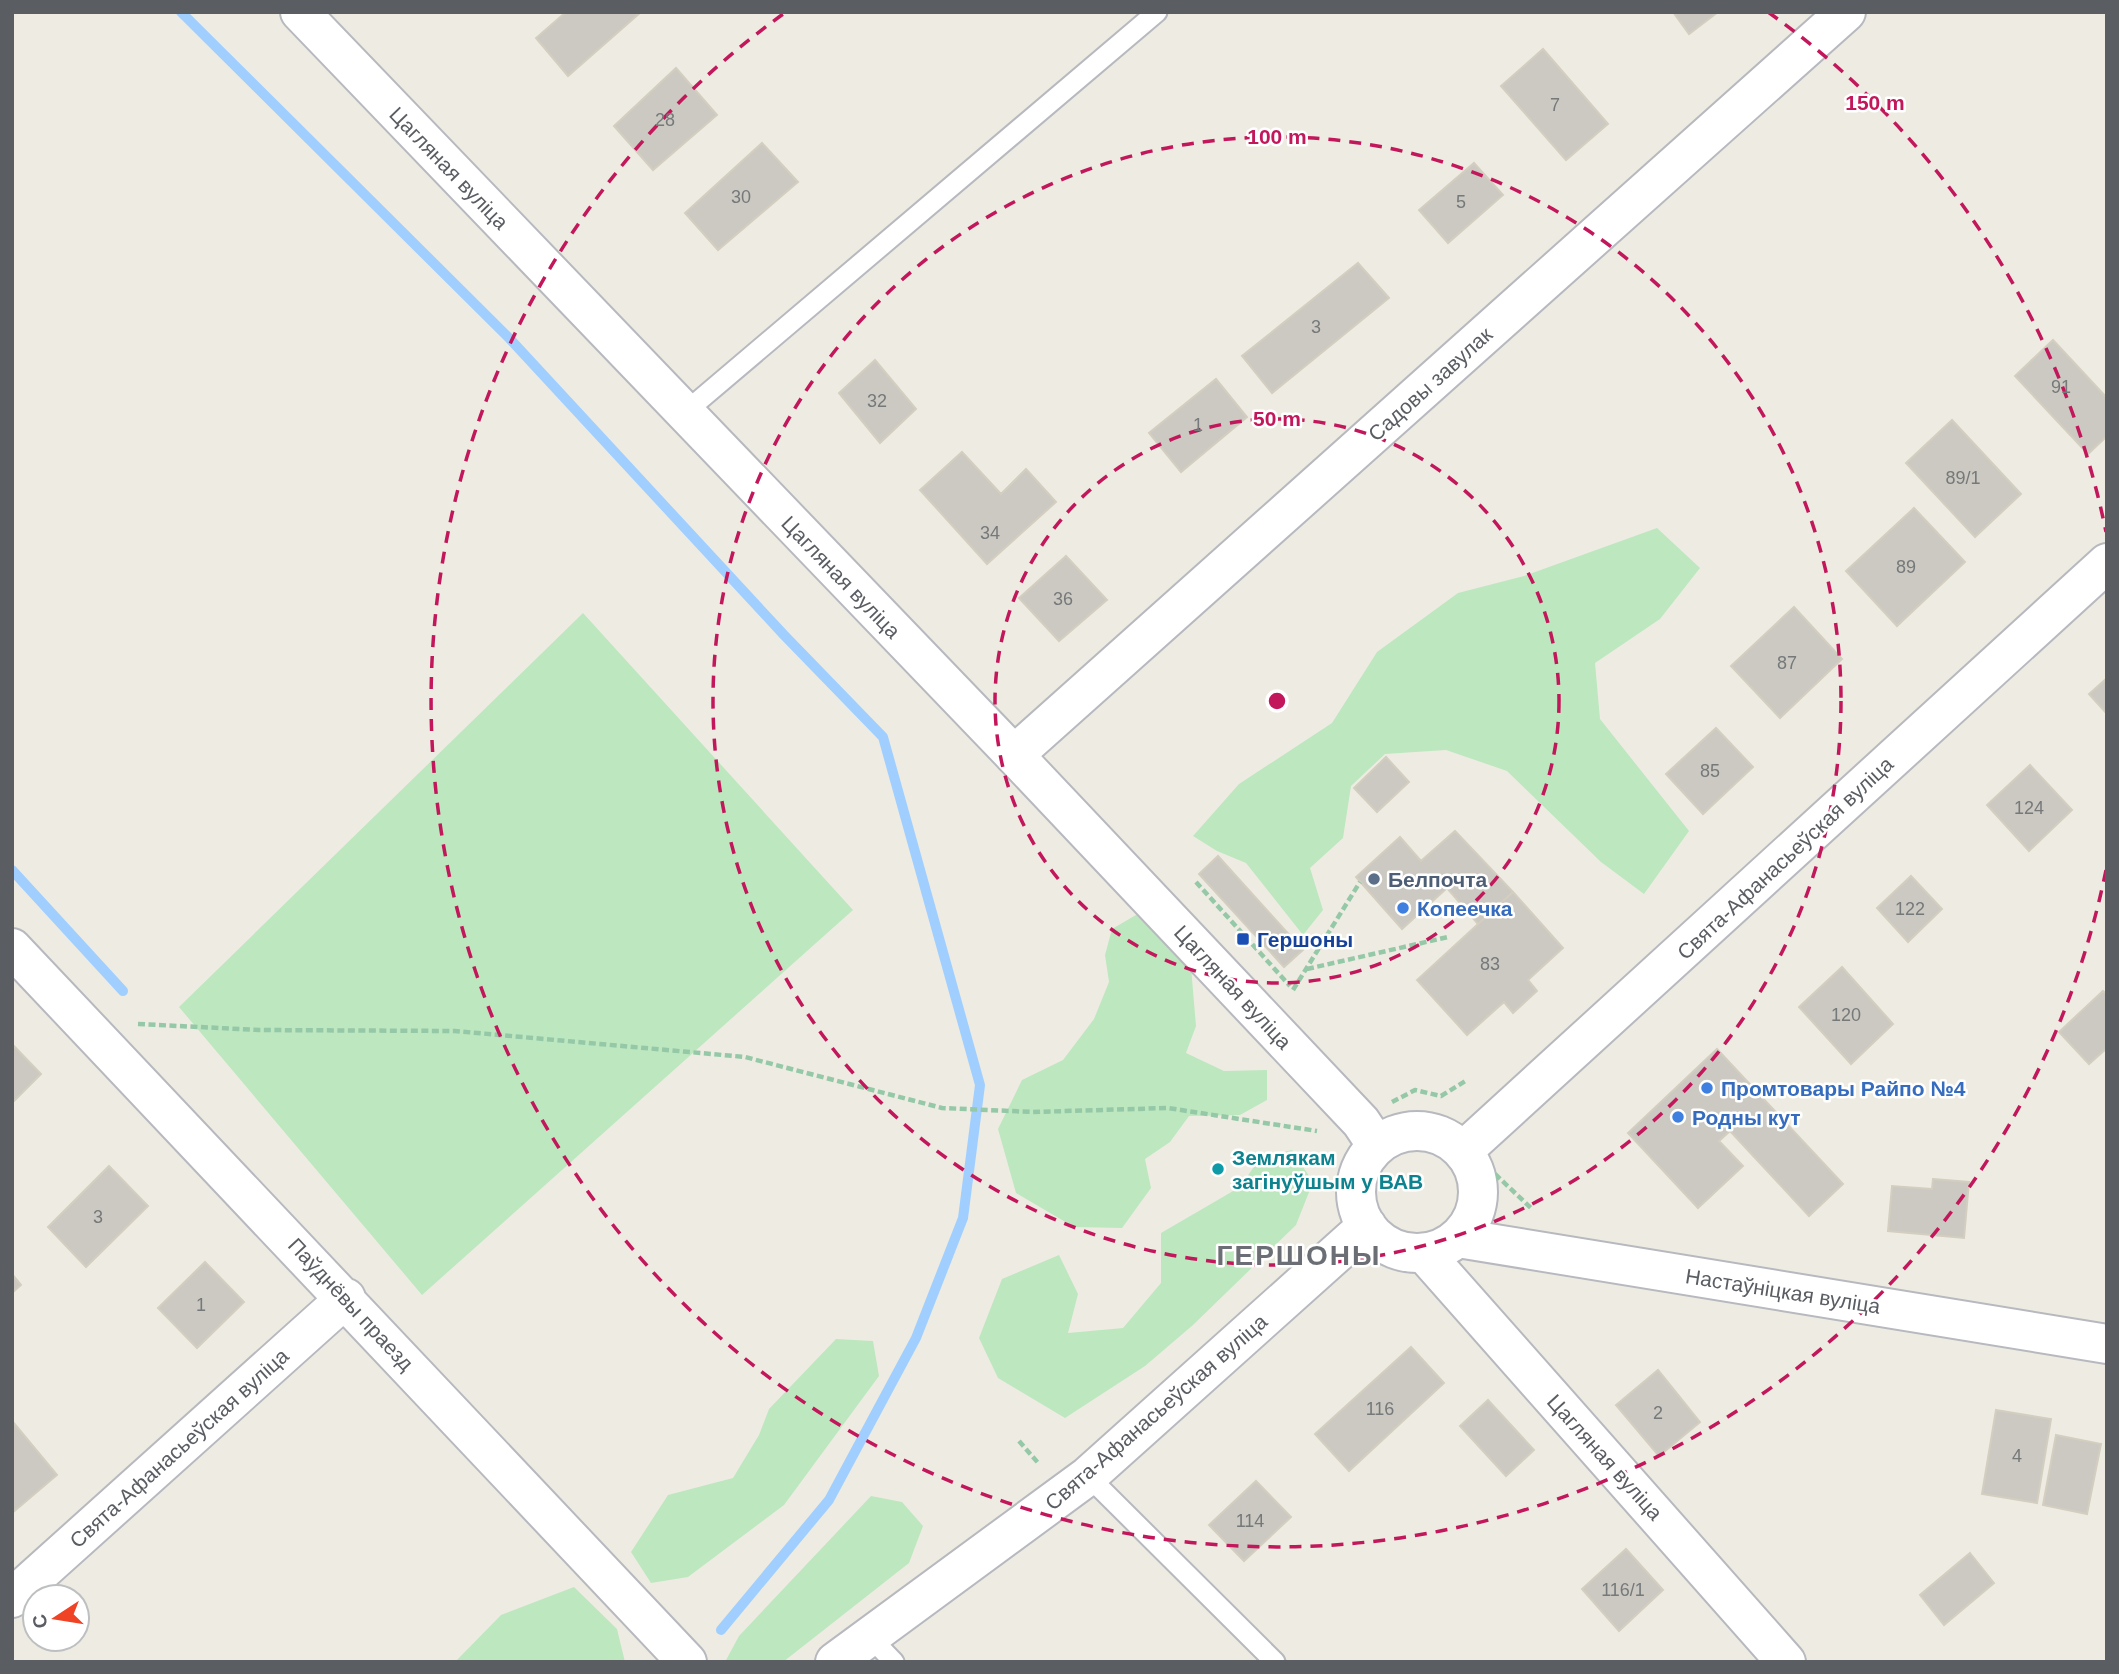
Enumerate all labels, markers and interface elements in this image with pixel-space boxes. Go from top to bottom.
text: 150 m [1845,91,1905,114]
house number: 7 [1550,95,1560,115]
street label: Цагляная вуліца [385,102,513,234]
house number: 28 [655,110,675,130]
text: 100 m [1247,125,1307,148]
house number: 30 [731,187,751,207]
house number: 5 [1456,192,1466,212]
house number: 3 [1311,317,1321,337]
street label: Садовы завулак [1363,322,1497,445]
house number: 91 [2051,377,2071,397]
house number: 32 [867,391,887,411]
text: 50 m [1253,407,1301,430]
house number: 1 [1193,415,1203,435]
house number: 89/1 [1945,468,1981,488]
street label: Цагляная вуліца [777,511,905,643]
house number: 34 [980,523,1000,543]
house number: 89 [1896,557,1916,577]
house number: 36 [1053,589,1073,609]
house number: 87 [1777,653,1797,673]
centre of rings [1265,689,1289,713]
street label: Свята-Афанасьеўская вуліца [1673,752,1898,964]
house number: 85 [1700,761,1720,781]
house number: 124 [2014,798,2044,818]
place label: Белпочта [1388,868,1488,891]
marker: Белпочта [1366,871,1382,887]
place label: Копеечка [1417,897,1513,920]
house number: 122 [1895,899,1925,919]
marker: Копеечка [1395,900,1411,916]
street label: Цагляная вуліца [1170,921,1296,1054]
place label: Гершоны [1257,928,1353,951]
marker: Гершоны [1235,931,1251,947]
house number: 83 [1480,954,1500,974]
house number: 120 [1831,1005,1861,1025]
place label: Промтовары Райпо №4 [1721,1077,1966,1100]
marker: Промтовары Райпо №4 [1699,1080,1715,1096]
place label: Родны кут [1692,1106,1801,1129]
marker: Родны кут [1670,1109,1686,1125]
place label: Землякам загінуўшым у ВАВ [1232,1146,1423,1193]
marker: Землякам загінуўшым у ВАВ [1210,1161,1226,1177]
house number: 3 [93,1207,103,1227]
street label: Паўднёвы праезд [284,1233,418,1375]
district label: ГЕРШОНЫ [1217,1240,1381,1271]
street label: Настаўніцкая вуліца [1684,1264,1882,1318]
house number: 1 [196,1295,206,1315]
street label: Свята-Афанасьеўская вуліца [1041,1309,1272,1515]
street label: Свята-Афанасьеўская вуліца [65,1344,293,1552]
street label: Цагляная вуліца [1543,1390,1667,1525]
house number: 116 [1366,1399,1394,1419]
house number: 2 [1653,1403,1663,1423]
house number: 4 [2012,1446,2022,1466]
house number: 114 [1236,1511,1264,1531]
house number: 116/1 [1601,1580,1645,1600]
north arrow [21,1583,91,1653]
text: С [28,1612,52,1630]

